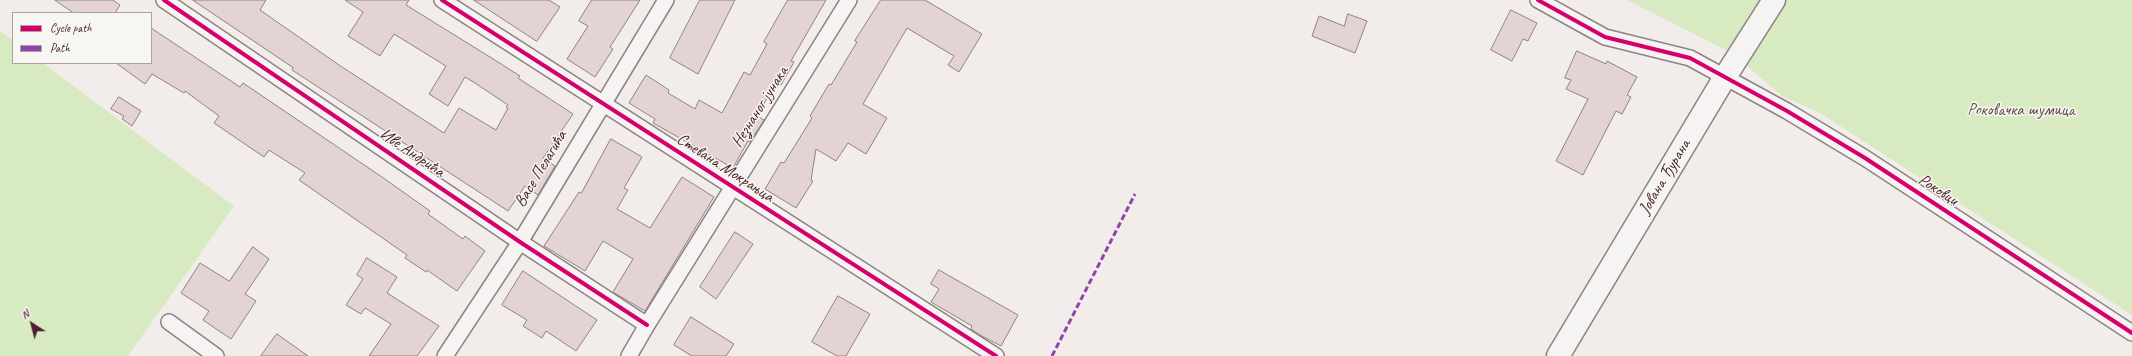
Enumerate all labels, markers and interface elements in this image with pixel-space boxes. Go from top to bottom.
legend [12,12,152,64]
text: Cycle path [50,20,92,36]
text: Path [50,40,70,56]
street label: Незнаног јунака [727,63,793,151]
park label: Роковачка шумица [1967,101,2075,121]
street label: Иве Андрића [376,124,448,182]
street label: Васе Пелагића [510,127,572,211]
street label: Стевана Мокрањца [673,129,777,207]
street label: Јована Ђурана [1635,136,1695,218]
street label: Роковци [1914,170,1962,210]
north arrow [12,304,52,344]
text: N [18,307,32,322]

